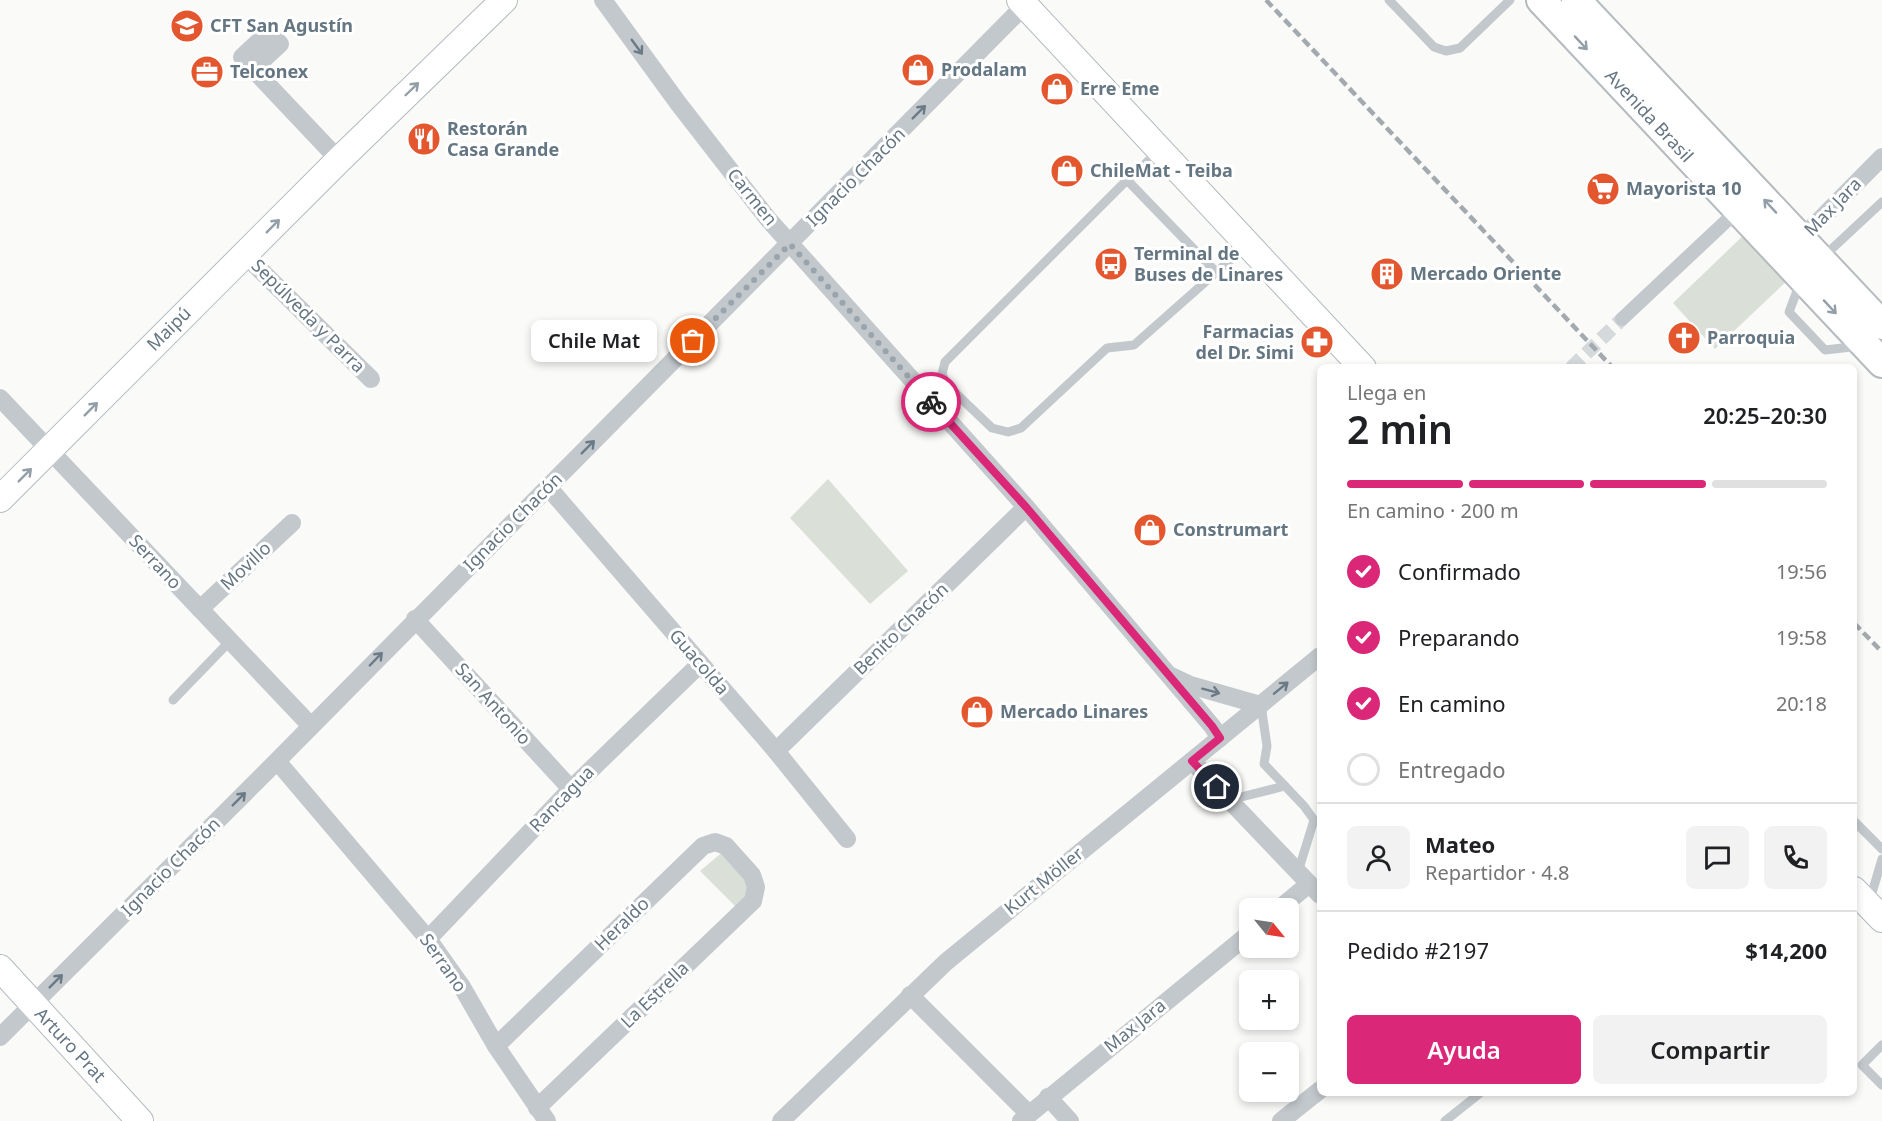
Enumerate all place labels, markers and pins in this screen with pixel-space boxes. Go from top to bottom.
school or university icon: CFT San Agustín [169,8,205,44]
place label: CFT San Agustín [210,13,353,37]
shop icon: Prodalam [900,52,936,88]
office icon: Telconex [189,54,225,90]
place label: Prodalam [941,57,1027,81]
place label: Telconex [230,59,309,83]
shop icon: Erre Eme [1039,71,1075,107]
place label: Erre Eme [1080,76,1160,100]
place label: Restorán Casa Grande [447,116,559,161]
restaurant icon: Restorán Casa Grande [406,121,442,157]
shop icon: ChileMat - Teiba [1049,153,1085,189]
place label: ChileMat - Teiba [1090,158,1233,182]
supermarket icon: Mayorista 10 [1585,171,1621,207]
place label: Mayorista 10 [1626,176,1742,200]
place label: Terminal de Buses de Linares [1134,241,1283,286]
bus stop icon: Terminal de Buses de Linares [1093,246,1129,282]
building icon: Mercado Oriente [1369,256,1405,292]
place label: Mercado Oriente [1410,261,1561,285]
pin [667,315,718,366]
place label: Farmacias del Dr. Simi [1196,319,1294,364]
callout: Chile Mat [531,320,657,362]
church icon: Parroquia [1666,320,1702,356]
pharmacy icon: Farmacias del Dr. Simi [1299,324,1335,360]
place label: Parroquia [1707,325,1795,349]
shop icon: Construmart [1132,512,1168,548]
place label: Construmart [1173,517,1288,541]
shop icon: Mercado Linares [959,694,995,730]
place label: Mercado Linares [1000,699,1148,723]
pin [1191,761,1242,812]

